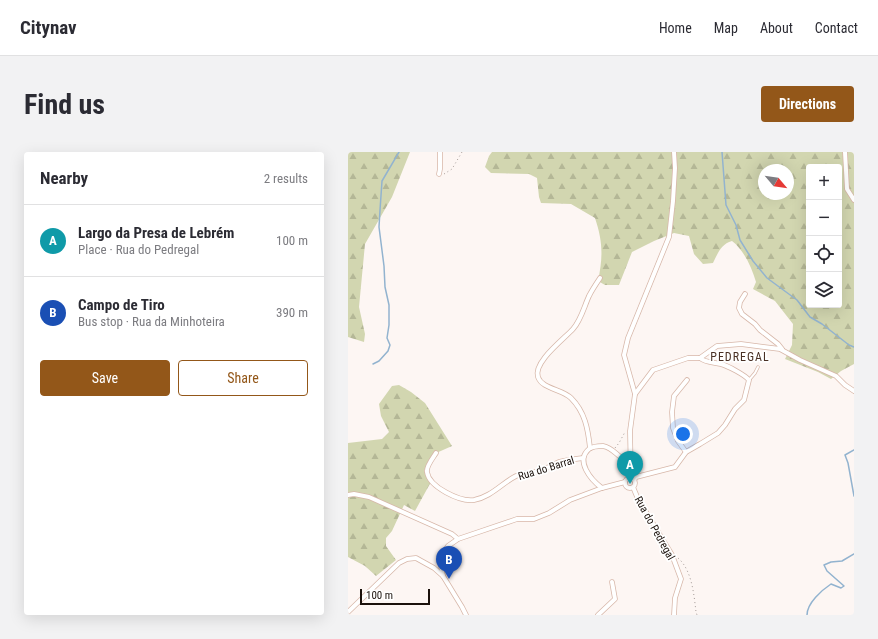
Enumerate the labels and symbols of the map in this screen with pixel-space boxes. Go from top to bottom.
north arrow [758,164,794,200]
district label: PEDREGAL [710,350,770,364]
your location [673,424,693,444]
pin: A [617,451,643,484]
street label: Rua do Barral [517,454,576,483]
street label: Rua do Pedregal [632,494,677,562]
pin: B [436,546,462,579]
scale bar [360,587,430,606]

